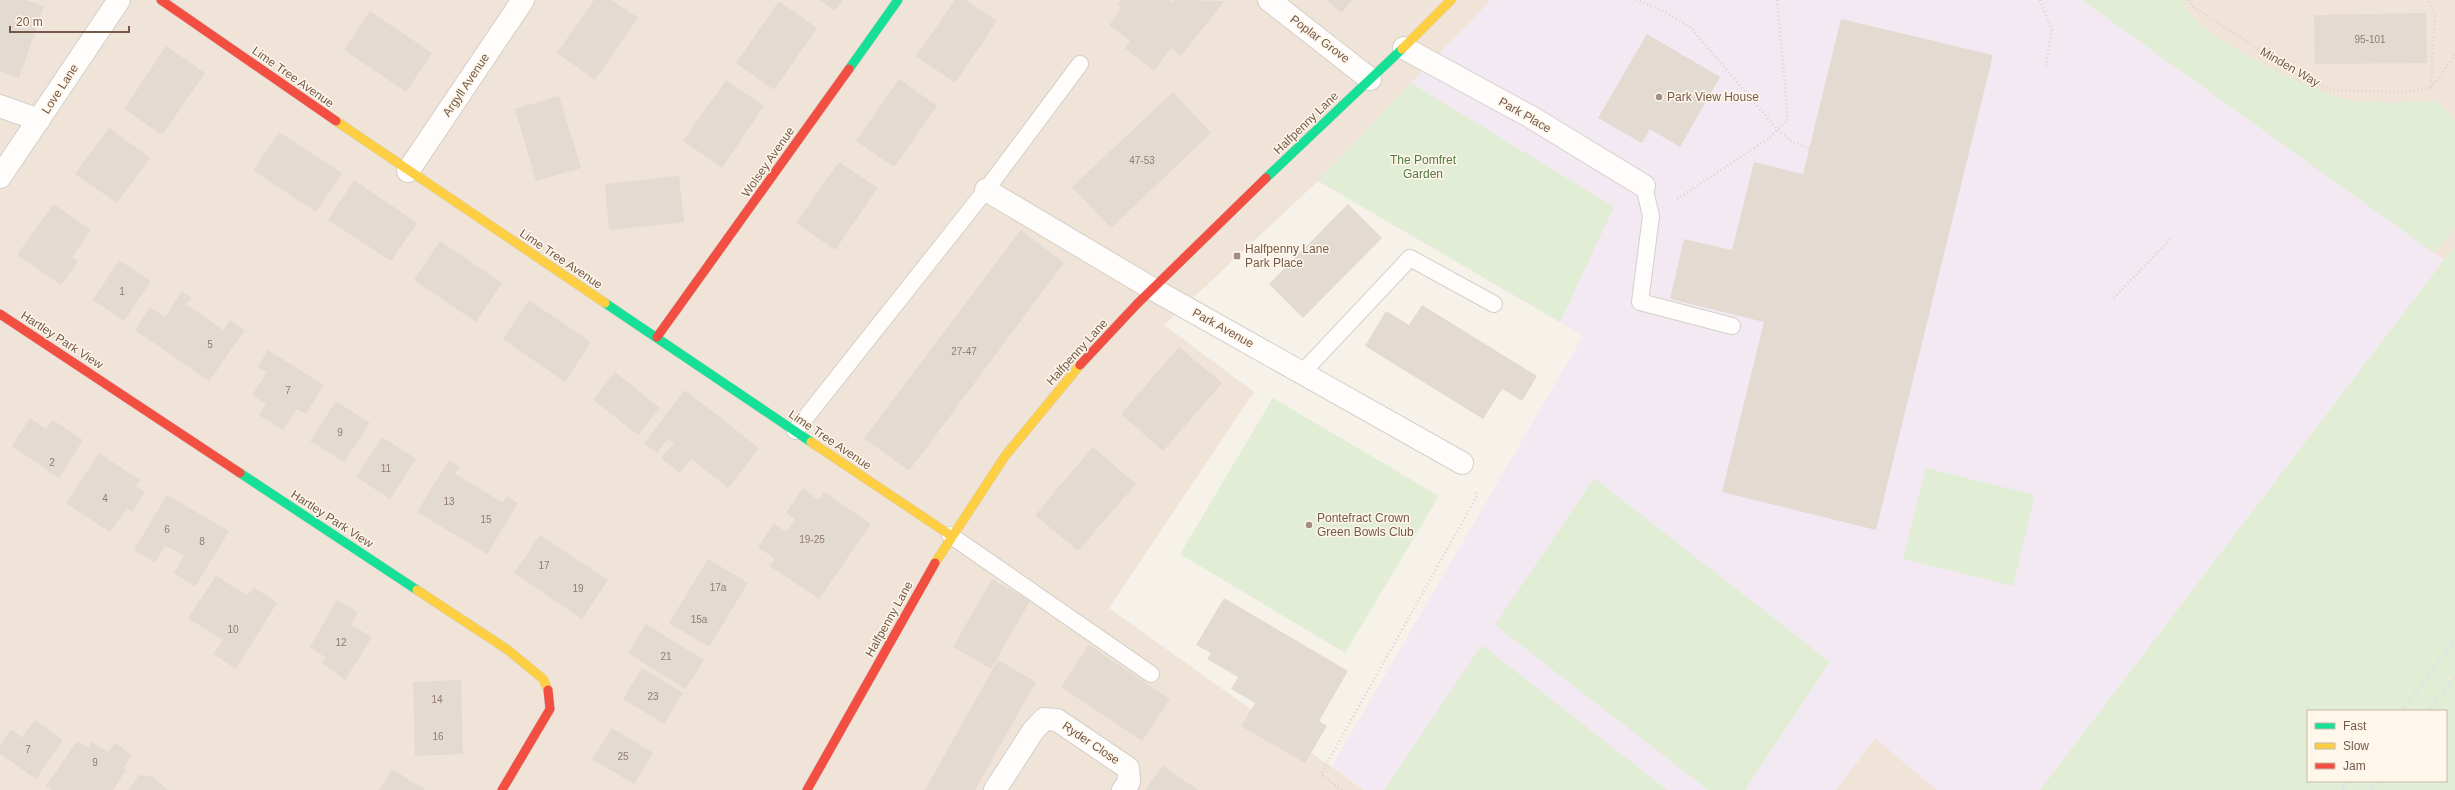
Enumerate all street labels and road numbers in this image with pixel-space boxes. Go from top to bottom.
street label: Poplar Grove [1288,12,1353,66]
street label: Lime Tree Avenue [249,44,337,111]
street label: Minden Way [2258,44,2322,90]
street label: Argyll Avenue [440,50,492,119]
street label: Love Lane [39,61,81,116]
street label: Halfpenny Lane [1271,89,1341,157]
street label: Park Place [1496,94,1554,136]
street label: Wolsey Avenue [739,124,798,200]
street label: Lime Tree Avenue [517,226,605,292]
street label: Park Avenue [1190,305,1256,351]
street label: Hartley Park View [18,308,106,372]
street label: Halfpenny Lane [1044,316,1111,388]
street label: Lime Tree Avenue [786,407,874,473]
street label: Hartley Park View [288,487,376,551]
street label: Halfpenny Lane [862,579,916,659]
street label: Ryder Close [1060,719,1123,767]

